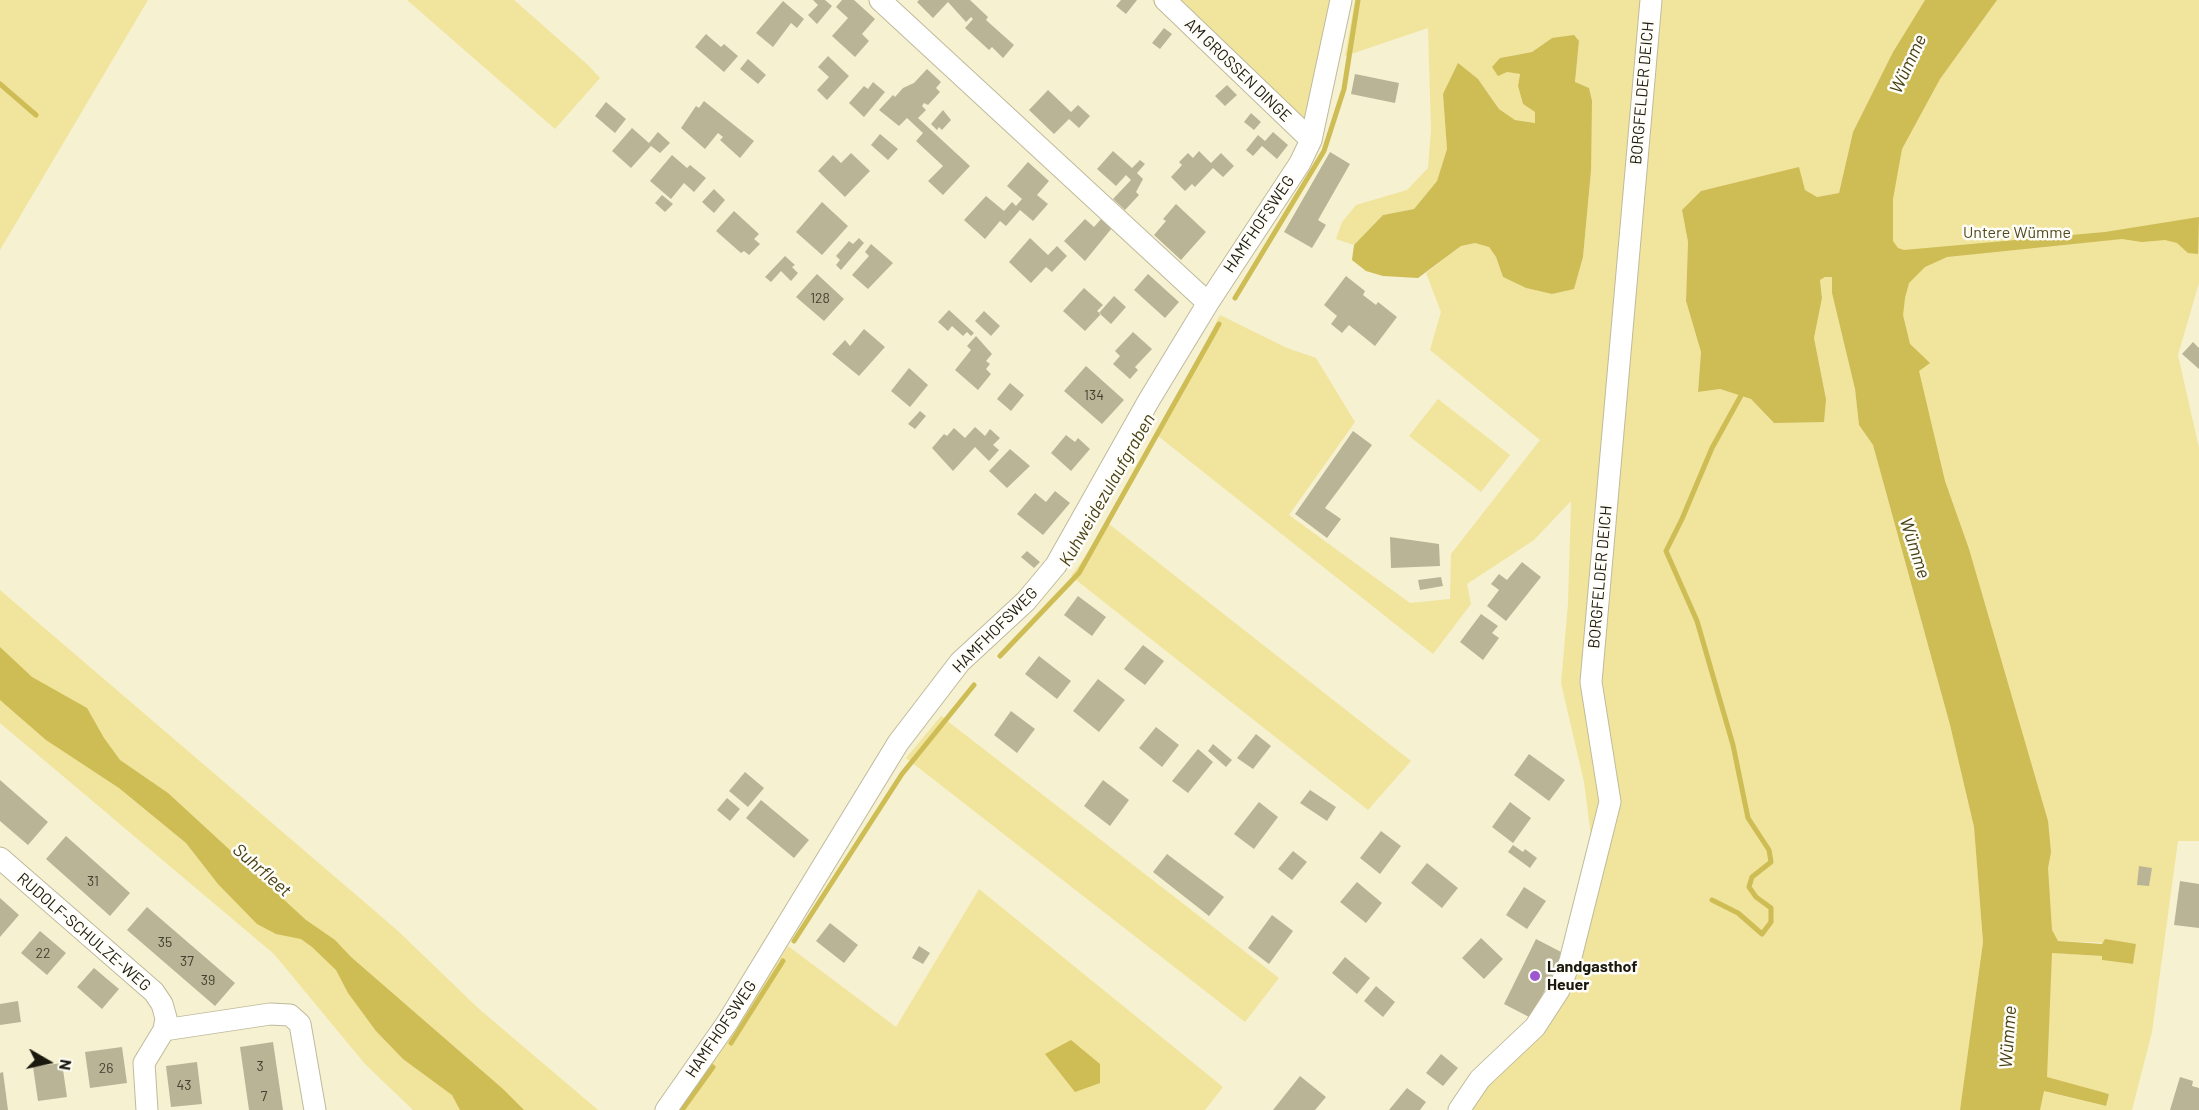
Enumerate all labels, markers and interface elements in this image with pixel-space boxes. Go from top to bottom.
street label: AM GROSSEN DINGE [1181,14,1295,126]
street label: BORGFELDER DEICH [1626,21,1658,165]
water label: Wümme [1885,31,1931,97]
street label: HAMFHOFSWEG [1219,172,1299,276]
park label: Untere Wümme [1963,223,2071,243]
house number: 128 [810,290,830,306]
house number: 134 [1084,387,1104,403]
water label: Kuhweidezulaufgraben [1054,410,1160,570]
street label: BORGFELDER DEICH [1584,505,1616,649]
water label: Wümme [1895,515,1935,581]
street label: HAMFHOFSWEG [948,583,1042,677]
water label: Suhrfleet [228,839,296,901]
street label: RUDOLF-SCHULZE-WEG [13,869,155,995]
house number: 31 [87,873,99,889]
house number: 35 [158,934,172,950]
house number: 22 [35,945,51,961]
house number: 37 [180,953,194,969]
place label: Landgasthof Heuer [1547,957,1637,995]
marker: Landgasthof Heuer [1528,969,1542,983]
house number: 39 [201,972,215,988]
street label: HAMFHOFSWEG [681,977,761,1081]
water label: Wümme [1995,1005,2021,1069]
north arrow [18,1032,78,1092]
text: N [56,1058,76,1072]
house number: 3 [256,1058,264,1074]
house number: 26 [99,1060,113,1076]
house number: 43 [177,1077,191,1093]
house number: 7 [261,1088,267,1104]

